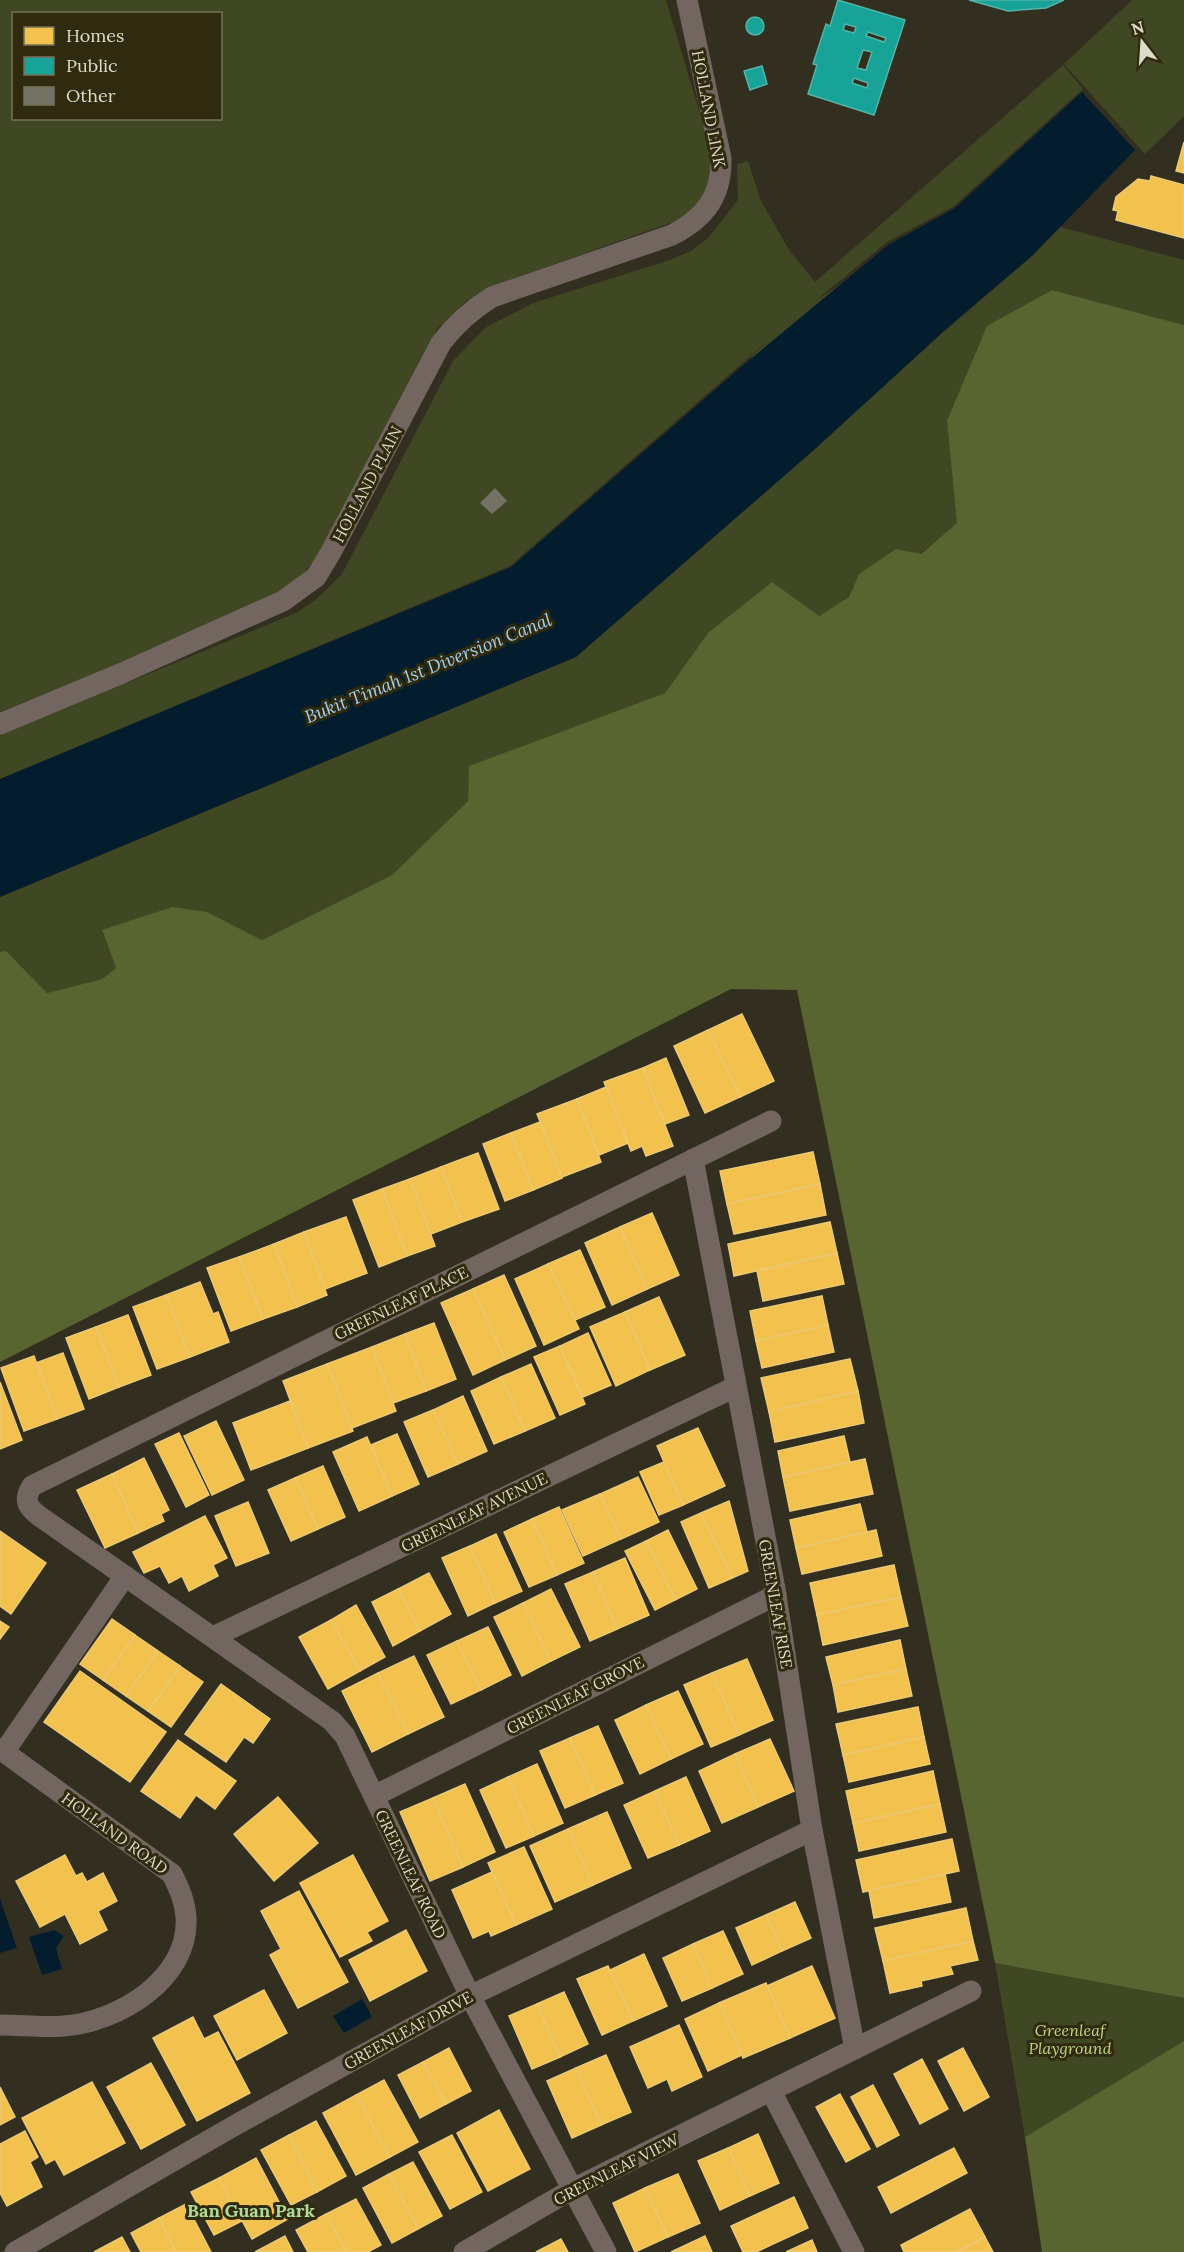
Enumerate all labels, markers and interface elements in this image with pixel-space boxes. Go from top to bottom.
legend [12,12,222,120]
north arrow [1112,12,1172,72]
text: N [1129,16,1146,39]
text: Homes [66,24,124,47]
street label: HOLLAND LINK [688,48,730,170]
text: Public [66,54,118,77]
text: Other [66,84,116,107]
street label: HOLLAND PLAIN [328,422,406,546]
water label: Bukit Timah 1st Diversion Canal [301,608,555,728]
street label: GREENLEAF PLACE [331,1262,471,1344]
street label: GREENLEAF AVENUE [397,1468,551,1556]
street label: GREENLEAF RISE [755,1538,797,1670]
street label: GREENLEAF GROVE [503,1652,647,1738]
street label: HOLLAND ROAD [58,1788,172,1878]
street label: GREENLEAF ROAD [371,1806,451,1942]
street label: GREENLEAF DRIVE [340,1986,476,2074]
park label: Greenleaf Playground [1028,2020,1112,2058]
street label: GREENLEAF VIEW [550,2128,683,2209]
district label: Ban Guan Park [187,2199,315,2222]

